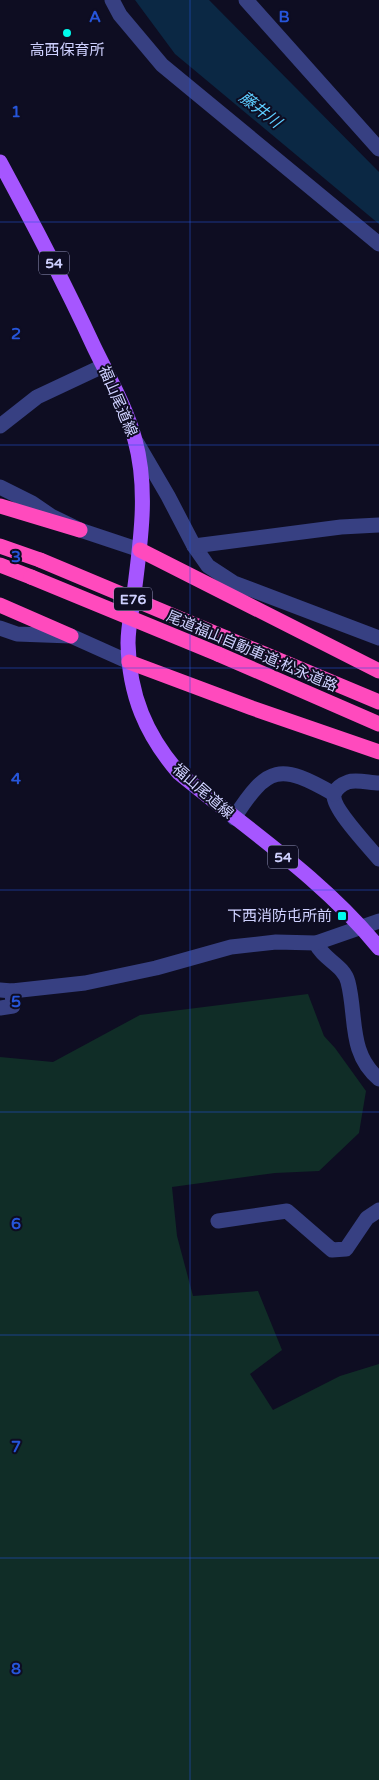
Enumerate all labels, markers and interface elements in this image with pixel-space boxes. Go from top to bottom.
text: A [89,7,101,27]
text: B [278,7,290,27]
marker: 高西保育所 [61,27,73,39]
place label: 高西保育所 [29,41,105,59]
water label: 藤井川 [235,87,287,134]
text: 1 [11,102,21,122]
road number: 54 [39,252,69,274]
text: 2 [11,324,21,344]
street label: 福山尾道線 [95,363,141,439]
text: 3 [11,547,21,567]
road number: E76 [114,588,152,610]
street label: 尾道福山自動車道;松永道路 [164,607,340,695]
street label: 福山尾道線 [169,760,237,822]
text: 4 [11,769,21,789]
road number: 54 [268,846,298,869]
place label: 下西消防屯所前 [227,907,332,925]
marker: 下西消防屯所前 [336,910,348,922]
text: 5 [11,992,21,1012]
text: 6 [11,1214,21,1234]
text: 7 [11,1437,21,1457]
text: 8 [11,1659,21,1679]

